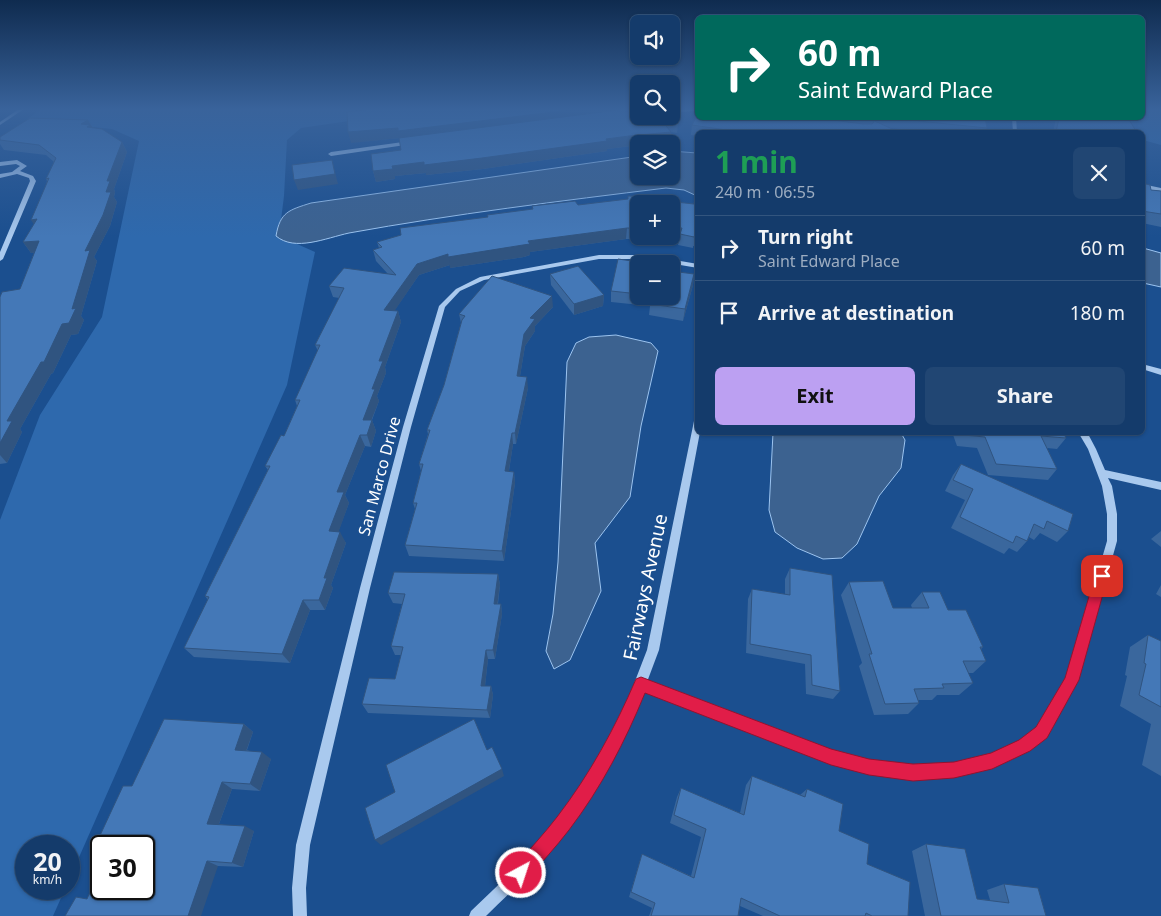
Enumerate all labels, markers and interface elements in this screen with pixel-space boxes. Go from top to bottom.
map controls [630,15,680,305]
button: sound [630,15,680,65]
text: 60 m [798,29,881,76]
icon: right [715,35,780,100]
text: Saint Edward Place [798,74,993,104]
button: search [630,75,680,125]
button: layers [630,135,680,185]
text: 1 min [715,141,798,182]
button: close [1073,147,1125,199]
text: 240 m · 06:55 [715,181,815,203]
button: + [630,195,680,245]
text: Turn right [758,224,853,250]
icon: right [715,234,743,262]
text: 60 m [1081,235,1125,261]
text: Saint Edward Place [758,250,900,272]
button: − [630,255,680,305]
icon: arrive [715,299,743,327]
text: Arrive at destination [758,300,954,326]
text: 180 m [1070,300,1125,326]
button: Exit [715,367,915,425]
button: Share [925,367,1125,425]
street label: San Marco Drive [352,414,406,538]
street label: Fairways Avenue [617,511,673,663]
pin [1081,555,1123,597]
icon: arrive [1088,562,1116,590]
speed limit sign: 30 [90,835,155,900]
text: 20 [33,844,62,878]
position arrow [494,846,546,898]
text: km/h [33,871,62,888]

